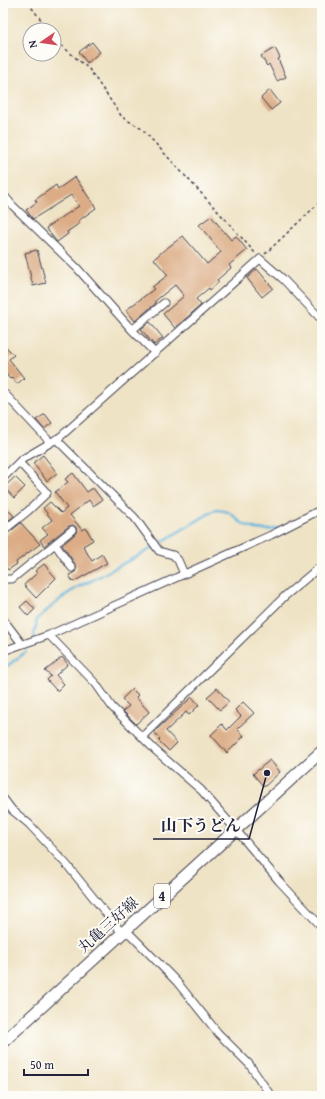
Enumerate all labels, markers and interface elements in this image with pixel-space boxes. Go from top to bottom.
north arrow [22,22,62,62]
text: N [23,38,41,50]
callout: 山下うどん [153,811,249,839]
text: 山下うどん [161,813,241,837]
road number: 4 [154,884,170,908]
street label: 丸亀三好線 [73,892,143,958]
scale bar [24,1051,88,1077]
text: 50 m [30,1056,54,1073]

